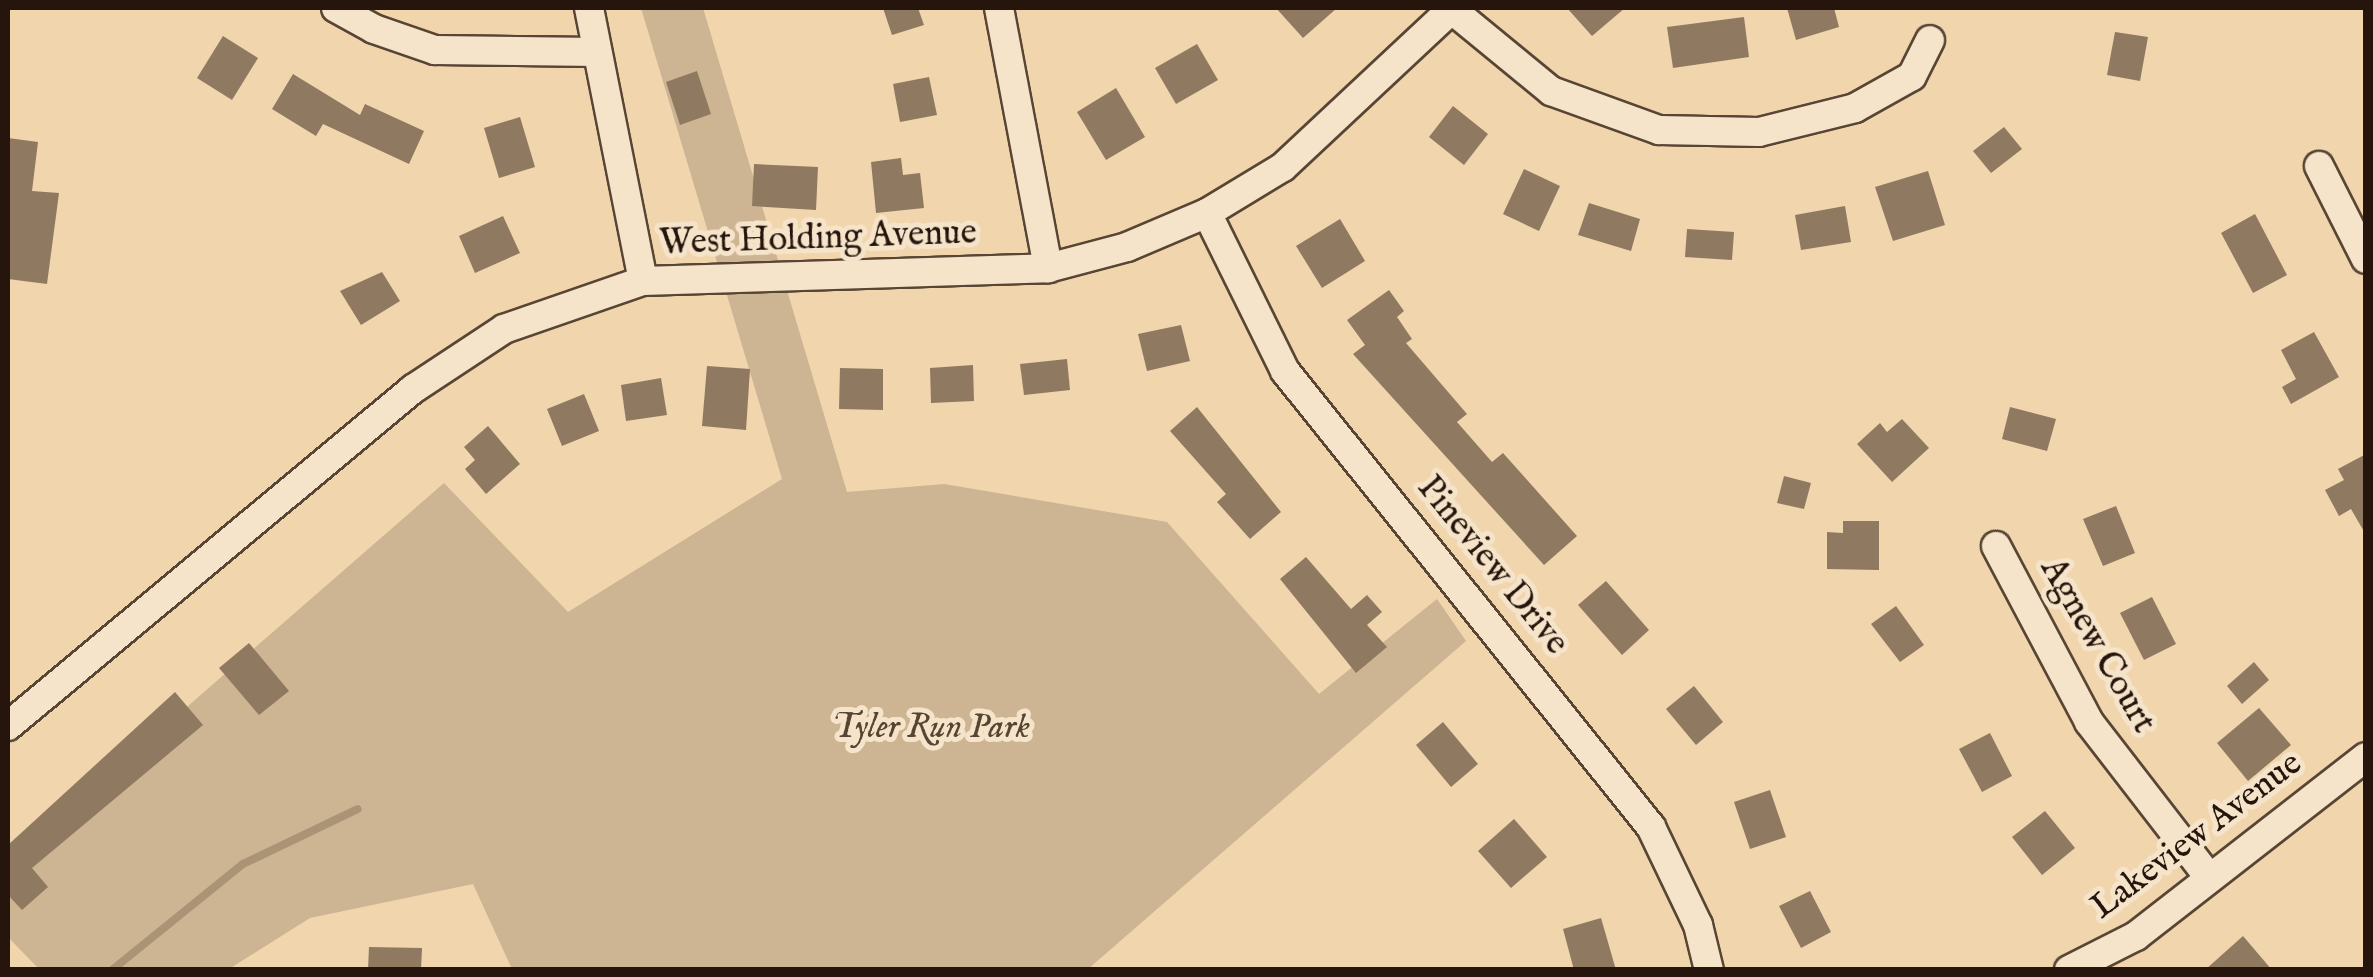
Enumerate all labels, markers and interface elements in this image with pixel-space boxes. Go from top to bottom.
street label: West Holding Avenue [659,212,977,266]
street label: Pineview Drive [1407,468,1577,664]
street label: Agnew Court [2030,551,2164,741]
park label: Tyler Run Park [832,707,1030,749]
street label: Lakeview Avenue [2083,743,2311,929]

